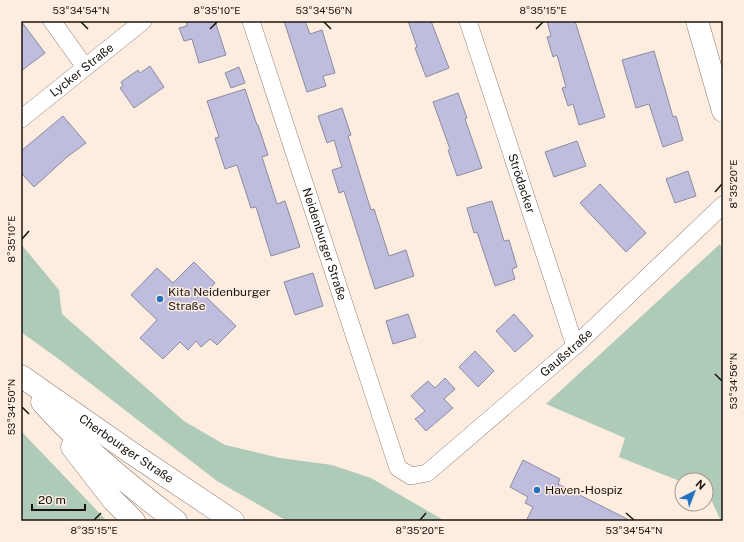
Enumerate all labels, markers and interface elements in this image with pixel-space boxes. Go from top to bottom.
text: 53°34'54"N [53,4,109,16]
text: 8°35'10"E [194,4,240,16]
text: 53°34'56"N [296,4,352,16]
text: 8°35'15"E [519,4,567,16]
street label: Lycker Straße [47,40,117,100]
street label: Strödacker [505,152,538,215]
text: 8°35'20"E [727,160,739,208]
street label: Neidenburger Straße [299,186,349,302]
text: 8°35'10"E [5,216,17,262]
place label: Kita Neidenburger Straße [168,285,271,313]
marker: Kita Neidenburger Straße [155,294,165,304]
street label: Gaußstraße [537,326,596,380]
text: 53°34'56"N [727,353,739,409]
text: 53°34'50"N [5,379,17,435]
street label: Cherbourger Straße [76,412,176,486]
north arrow [674,472,714,512]
text: N [693,477,708,492]
place label: Haven-Hospiz [545,483,623,497]
marker: Haven-Hospiz [532,485,542,495]
scale bar [32,486,85,512]
text: 20 m [38,493,66,507]
text: 8°35'15"E [70,524,118,536]
text: 8°35'20"E [396,524,444,536]
text: 53°34'54"N [606,524,662,536]

